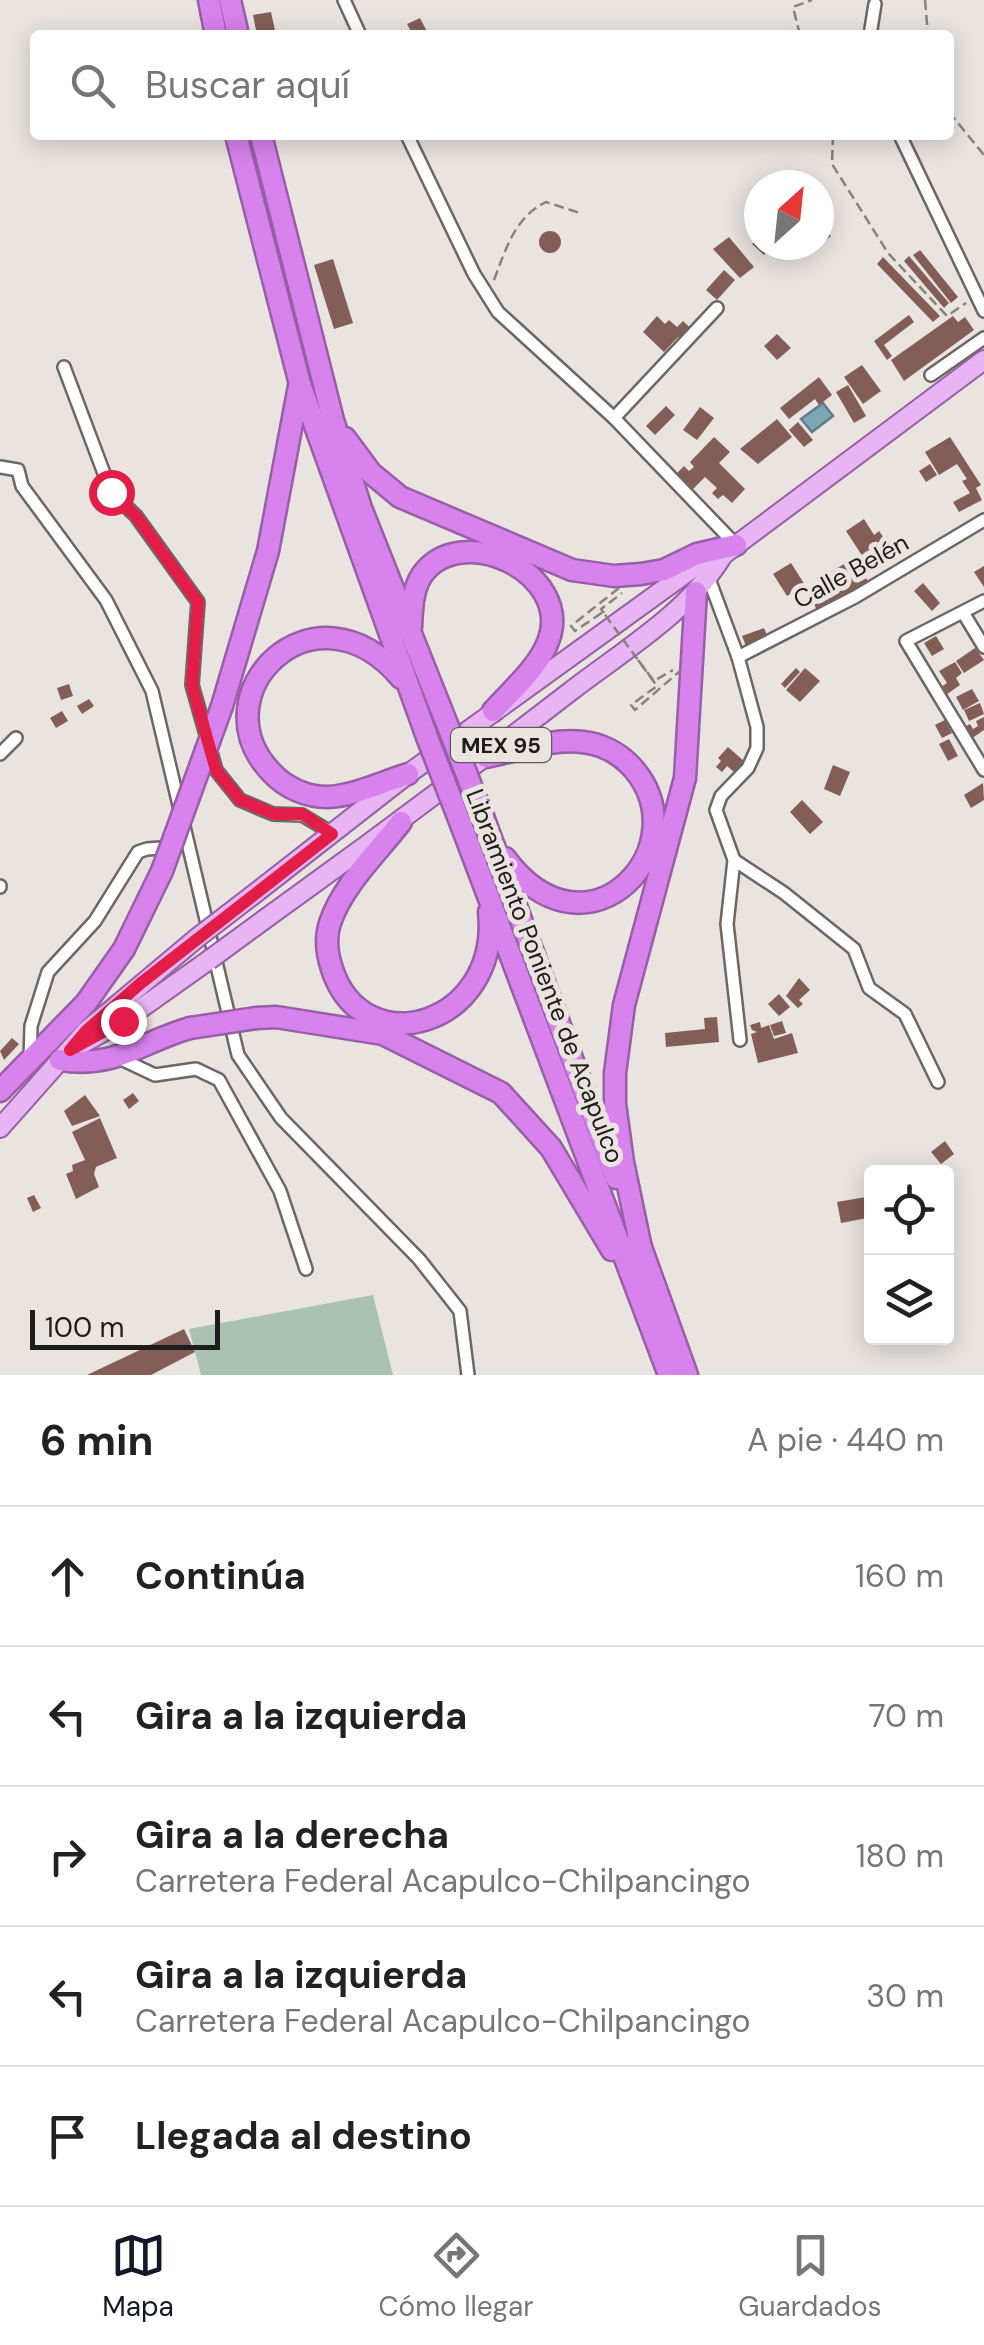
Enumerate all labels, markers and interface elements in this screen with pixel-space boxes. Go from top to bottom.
search box [30,30,954,140]
icon: search [65,58,120,113]
text: Buscar aquí [145,60,350,110]
north arrow [744,170,834,260]
route start [89,470,135,516]
street label: Calle Belén [787,526,915,616]
road number: MEX 95 [451,728,551,762]
street label: Libramiento Poniente de Acapulco [458,784,632,1168]
route end [101,999,147,1045]
map controls [864,1165,954,1345]
button: locate [864,1165,954,1255]
button: layers [864,1255,954,1345]
scale bar [30,1305,220,1350]
text: 100 m [45,1309,124,1346]
text: 6 min [40,1413,153,1468]
text: A pie · 440 m [747,1419,944,1461]
icon: ahead [40,1549,95,1604]
text: Continúa [135,1551,306,1601]
text: 160 m [855,1555,944,1597]
icon: left [40,1689,95,1744]
text: Gira a la izquierda [135,1691,467,1741]
text: 70 m [868,1695,944,1737]
text: Gira a la derecha [135,1810,449,1860]
icon: right [40,1829,95,1884]
text: 180 m [856,1835,944,1877]
text: Carretera Federal Acapulco-Chilpancingo [135,1860,751,1902]
text: Gira a la izquierda [135,1950,467,2000]
icon: left [40,1969,95,2024]
text: 30 m [866,1975,944,2017]
text: Carretera Federal Acapulco-Chilpancingo [135,2000,751,2042]
icon: arrive [40,2109,95,2164]
text: Llegada al destino [135,2111,472,2161]
tab: Mapa [102,2228,174,2325]
tab: Cómo llegar [378,2228,534,2325]
tab: Guardados [738,2228,882,2325]

